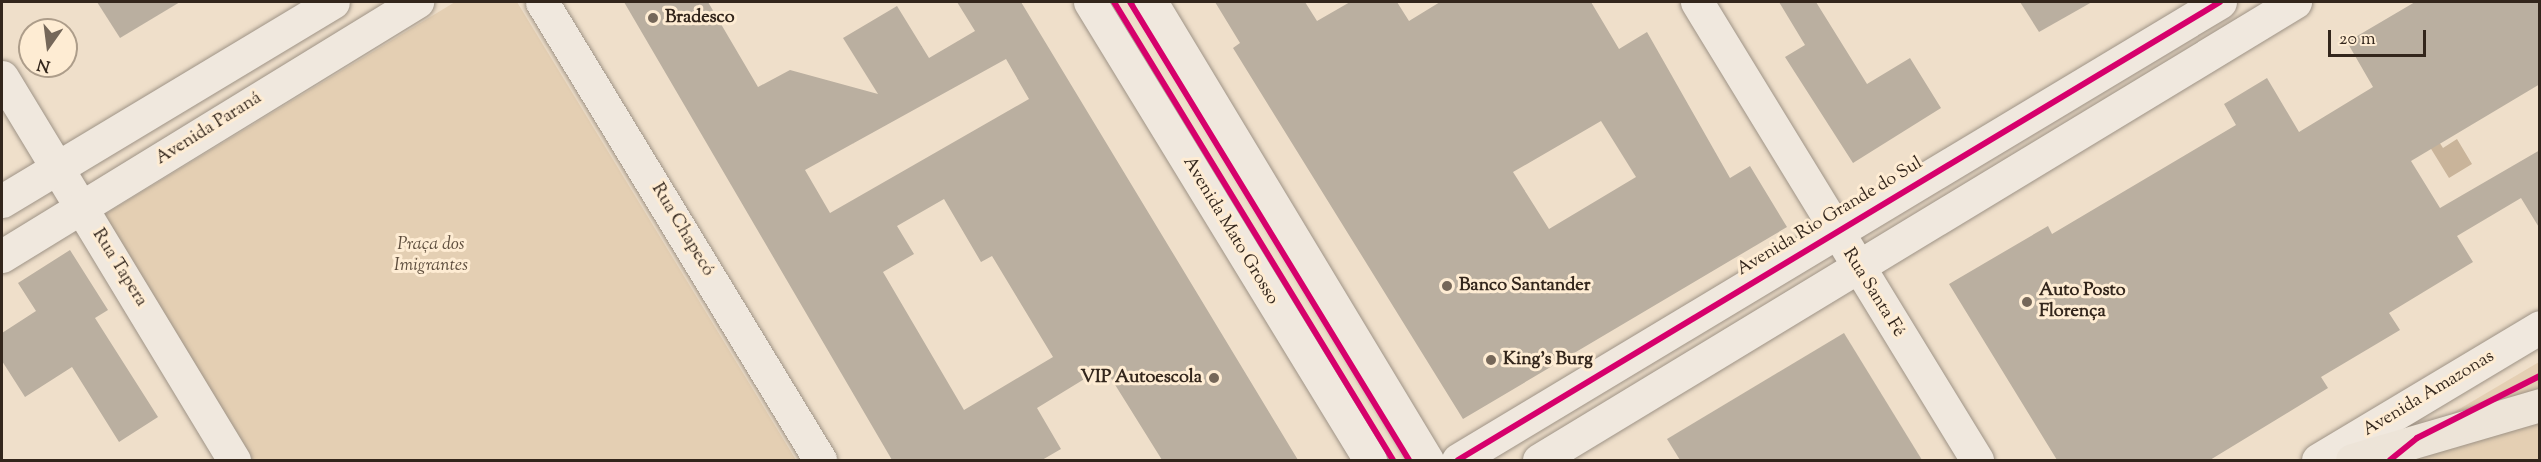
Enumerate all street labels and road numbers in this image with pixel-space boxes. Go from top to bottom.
street label: Avenida Paraná [152,88,266,170]
street label: Avenida Mato Grosso [1177,153,1283,309]
street label: Avenida Rio Grande do Sul [1733,153,1927,281]
street label: Rua Chapecó [646,180,718,280]
street label: Rua Tapera [87,225,151,311]
street label: Rua Santa Fé [1837,245,1909,341]
street label: Avenida Amazonas [2359,346,2499,442]

